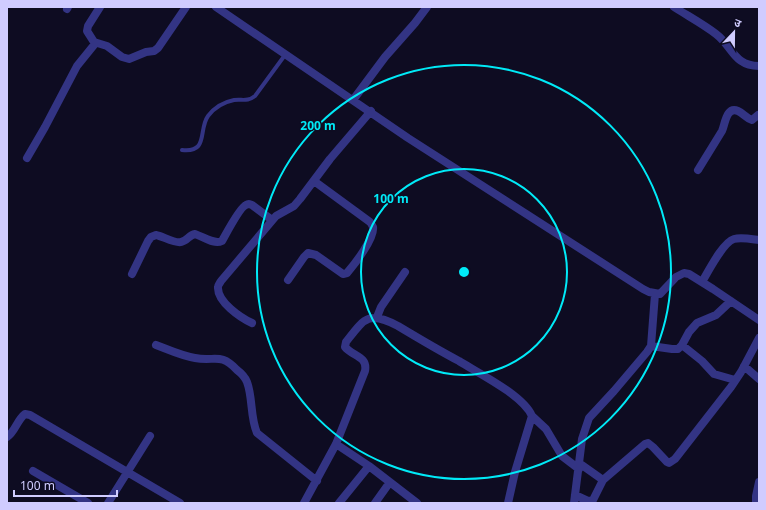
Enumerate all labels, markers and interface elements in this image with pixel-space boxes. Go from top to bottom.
north arrow [714,12,754,52]
text: उ [732,14,744,31]
text: 200 m [300,117,336,134]
text: 100 m [373,190,409,207]
centre of rings [457,265,471,279]
scale bar [14,472,117,498]
text: 100 m [20,477,55,494]

